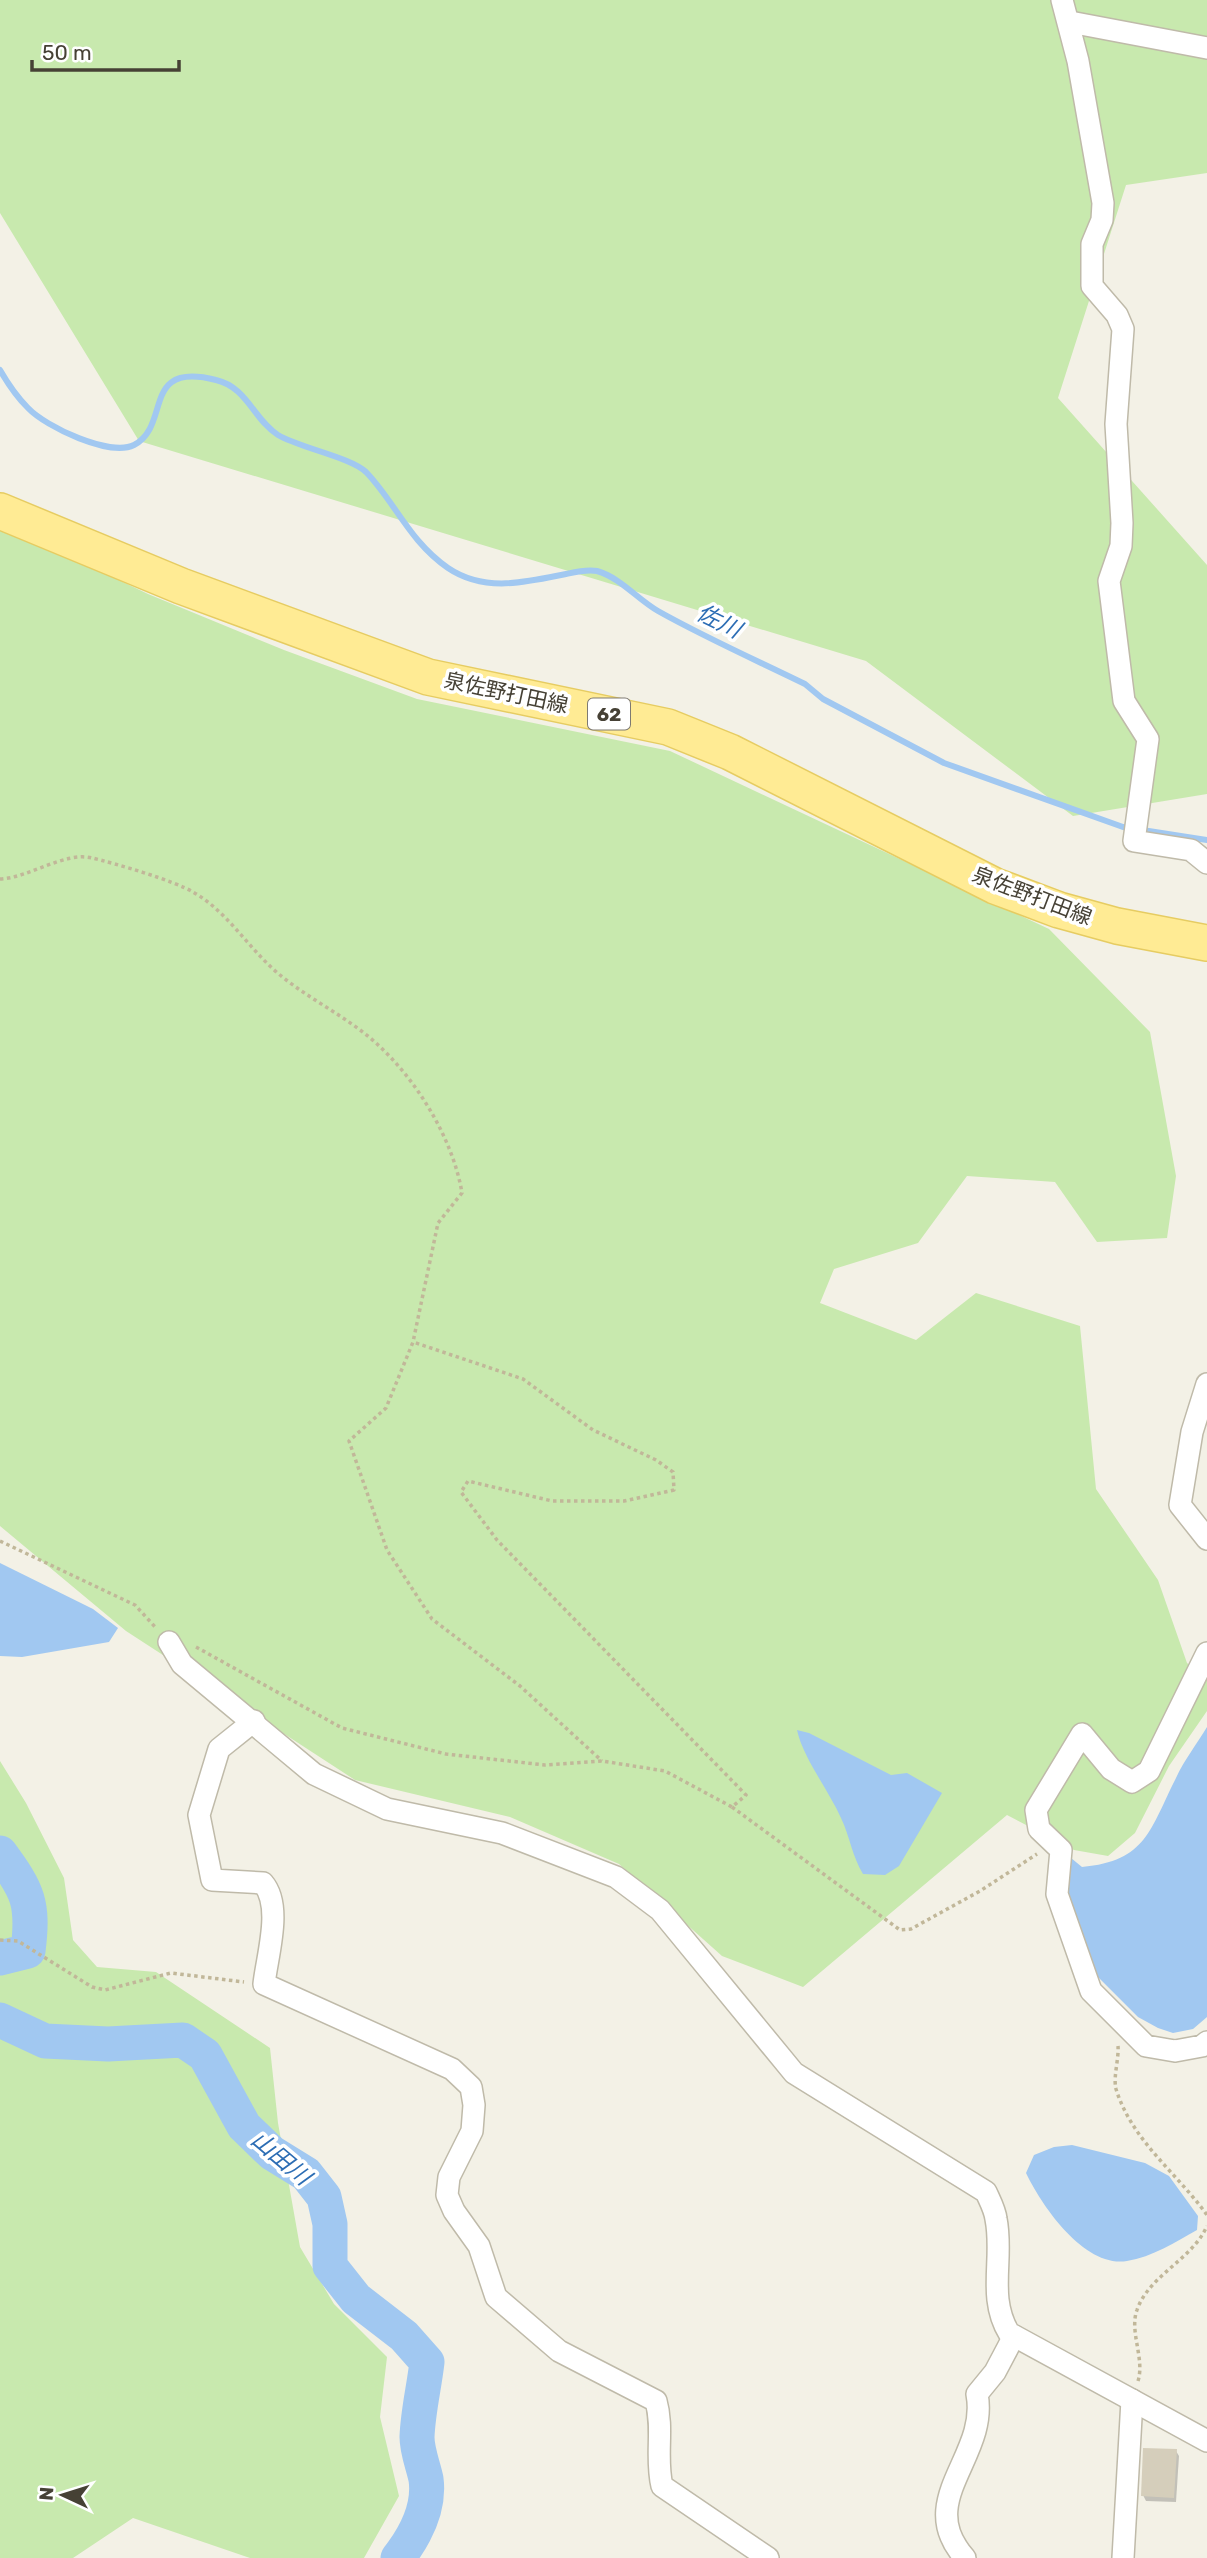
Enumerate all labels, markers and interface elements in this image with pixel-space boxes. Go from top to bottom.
scale bar [32,28,178,72]
text: 50 m [42,40,92,65]
water label: 佐川 [692,598,749,645]
street label: 泉佐野打田線 [442,667,570,718]
road number: 62 [588,698,630,730]
street label: 泉佐野打田線 [969,861,1095,930]
water label: 山田川 [246,2125,319,2193]
north arrow [28,2460,98,2530]
text: N [35,2486,58,2501]

